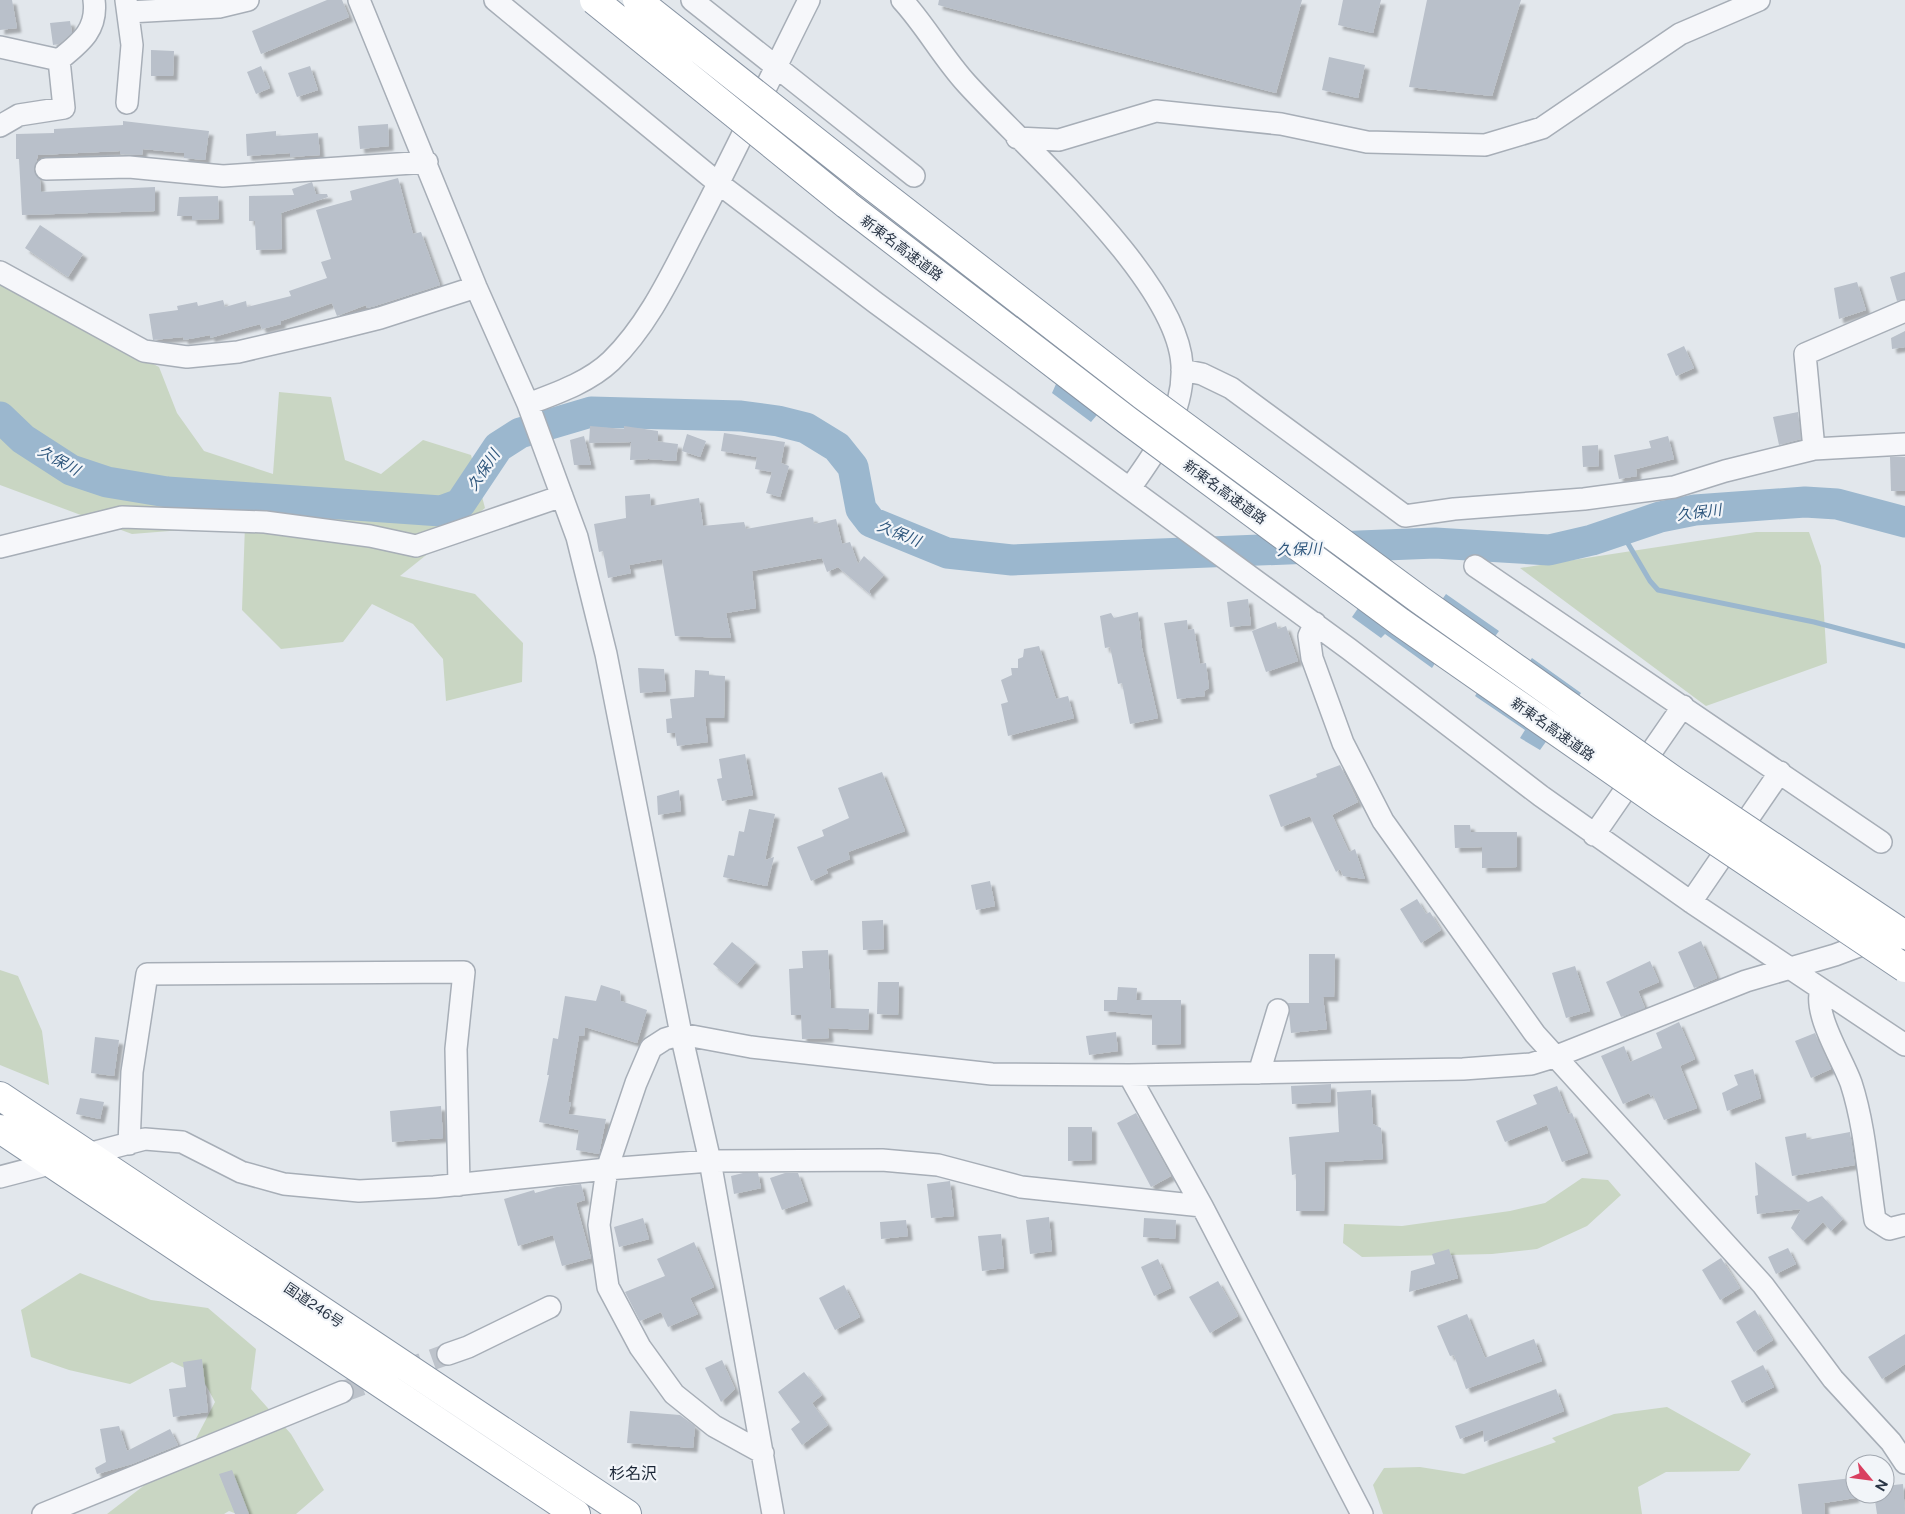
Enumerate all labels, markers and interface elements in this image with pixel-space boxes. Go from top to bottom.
street label: 新東名高速道路 [858,212,946,284]
water label: 久保川 [35,442,85,479]
water label: 久保川 [463,445,504,493]
street label: 新東名高速道路 [1181,457,1269,527]
water label: 久保川 [1676,501,1724,523]
water label: 久保川 [875,517,925,550]
water label: 久保川 [1276,540,1324,558]
street label: 新東名高速道路 [1508,694,1598,764]
street label: 国道246号 [281,1279,347,1331]
north arrow [1845,1454,1895,1504]
district label: 杉名沢 [609,1464,657,1483]
text: N [1872,1477,1891,1494]

